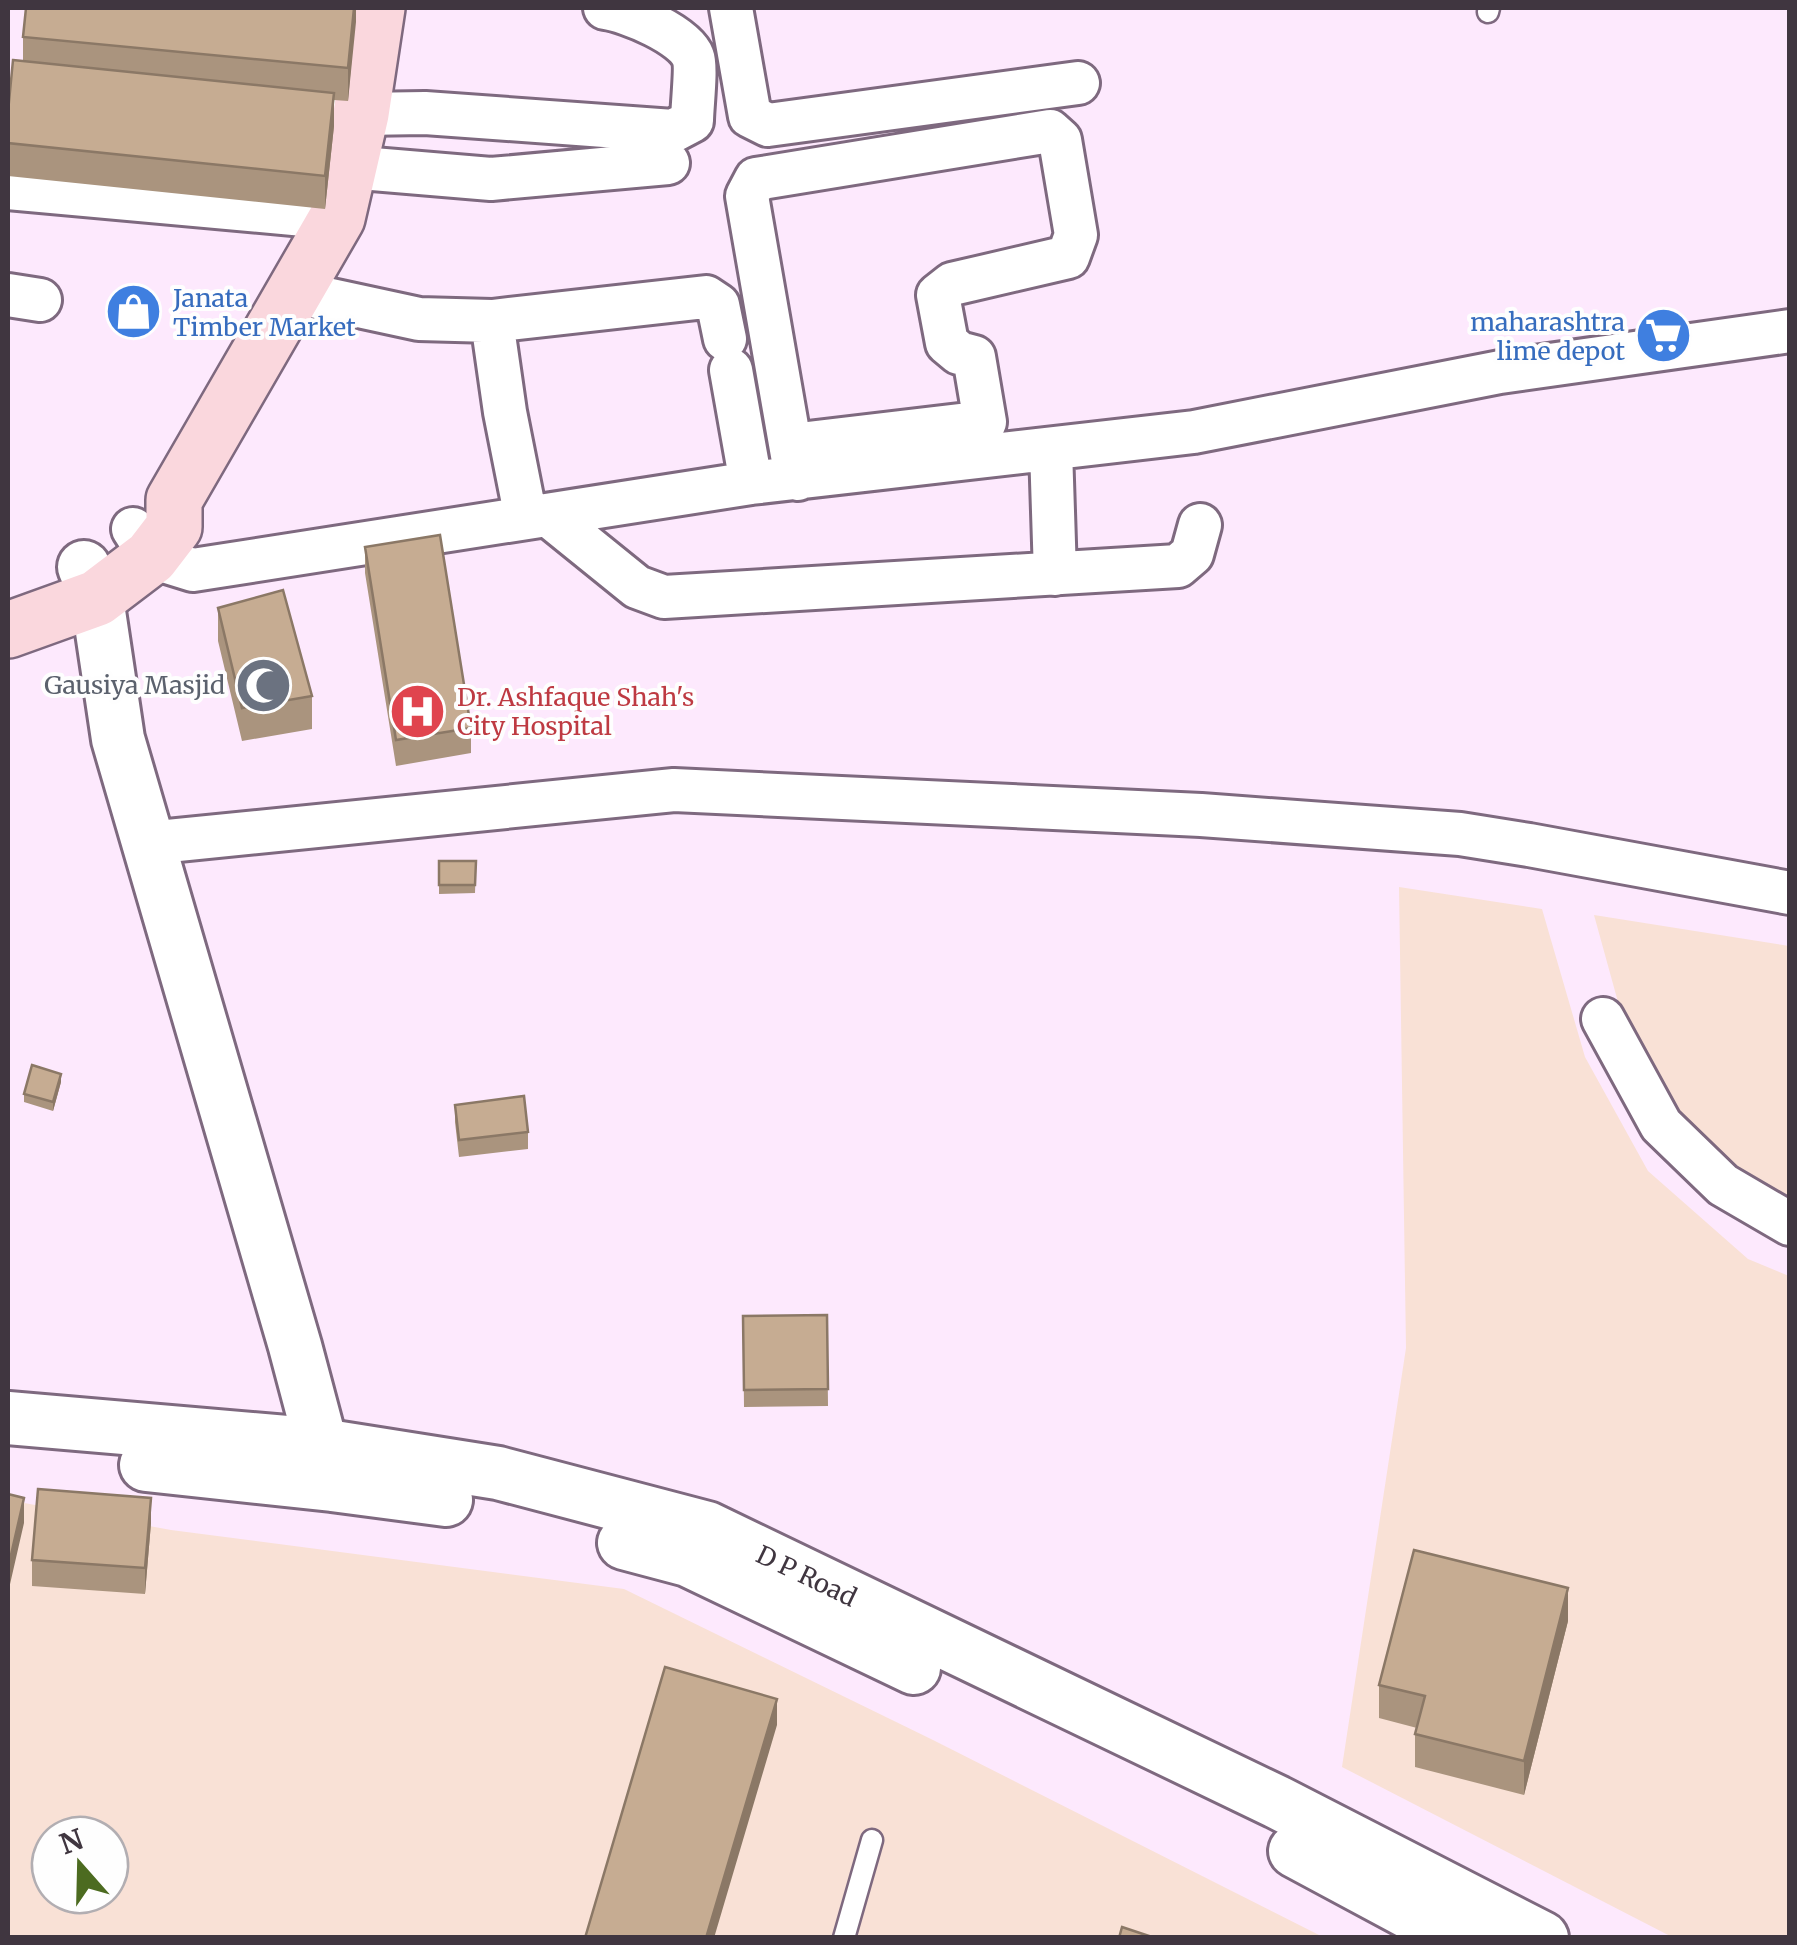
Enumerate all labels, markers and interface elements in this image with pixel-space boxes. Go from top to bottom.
shop icon: Janata Timber Market [104,282,164,342]
place label: Janata Timber Market [172,282,356,343]
place label: maharashtra lime depot [1470,306,1625,367]
supermarket icon: maharashtra lime depot [1634,306,1694,366]
mosque icon: Gausiya Masjid [234,655,294,715]
place label: Gausiya Masjid [44,669,225,701]
hospital icon: Dr. Ashfaque Shah's City Hospital [388,681,448,741]
place label: Dr. Ashfaque Shah's City Hospital [457,681,694,742]
street label: D P Road [751,1538,862,1614]
north arrow [30,1815,130,1915]
text: N [55,1821,88,1862]

